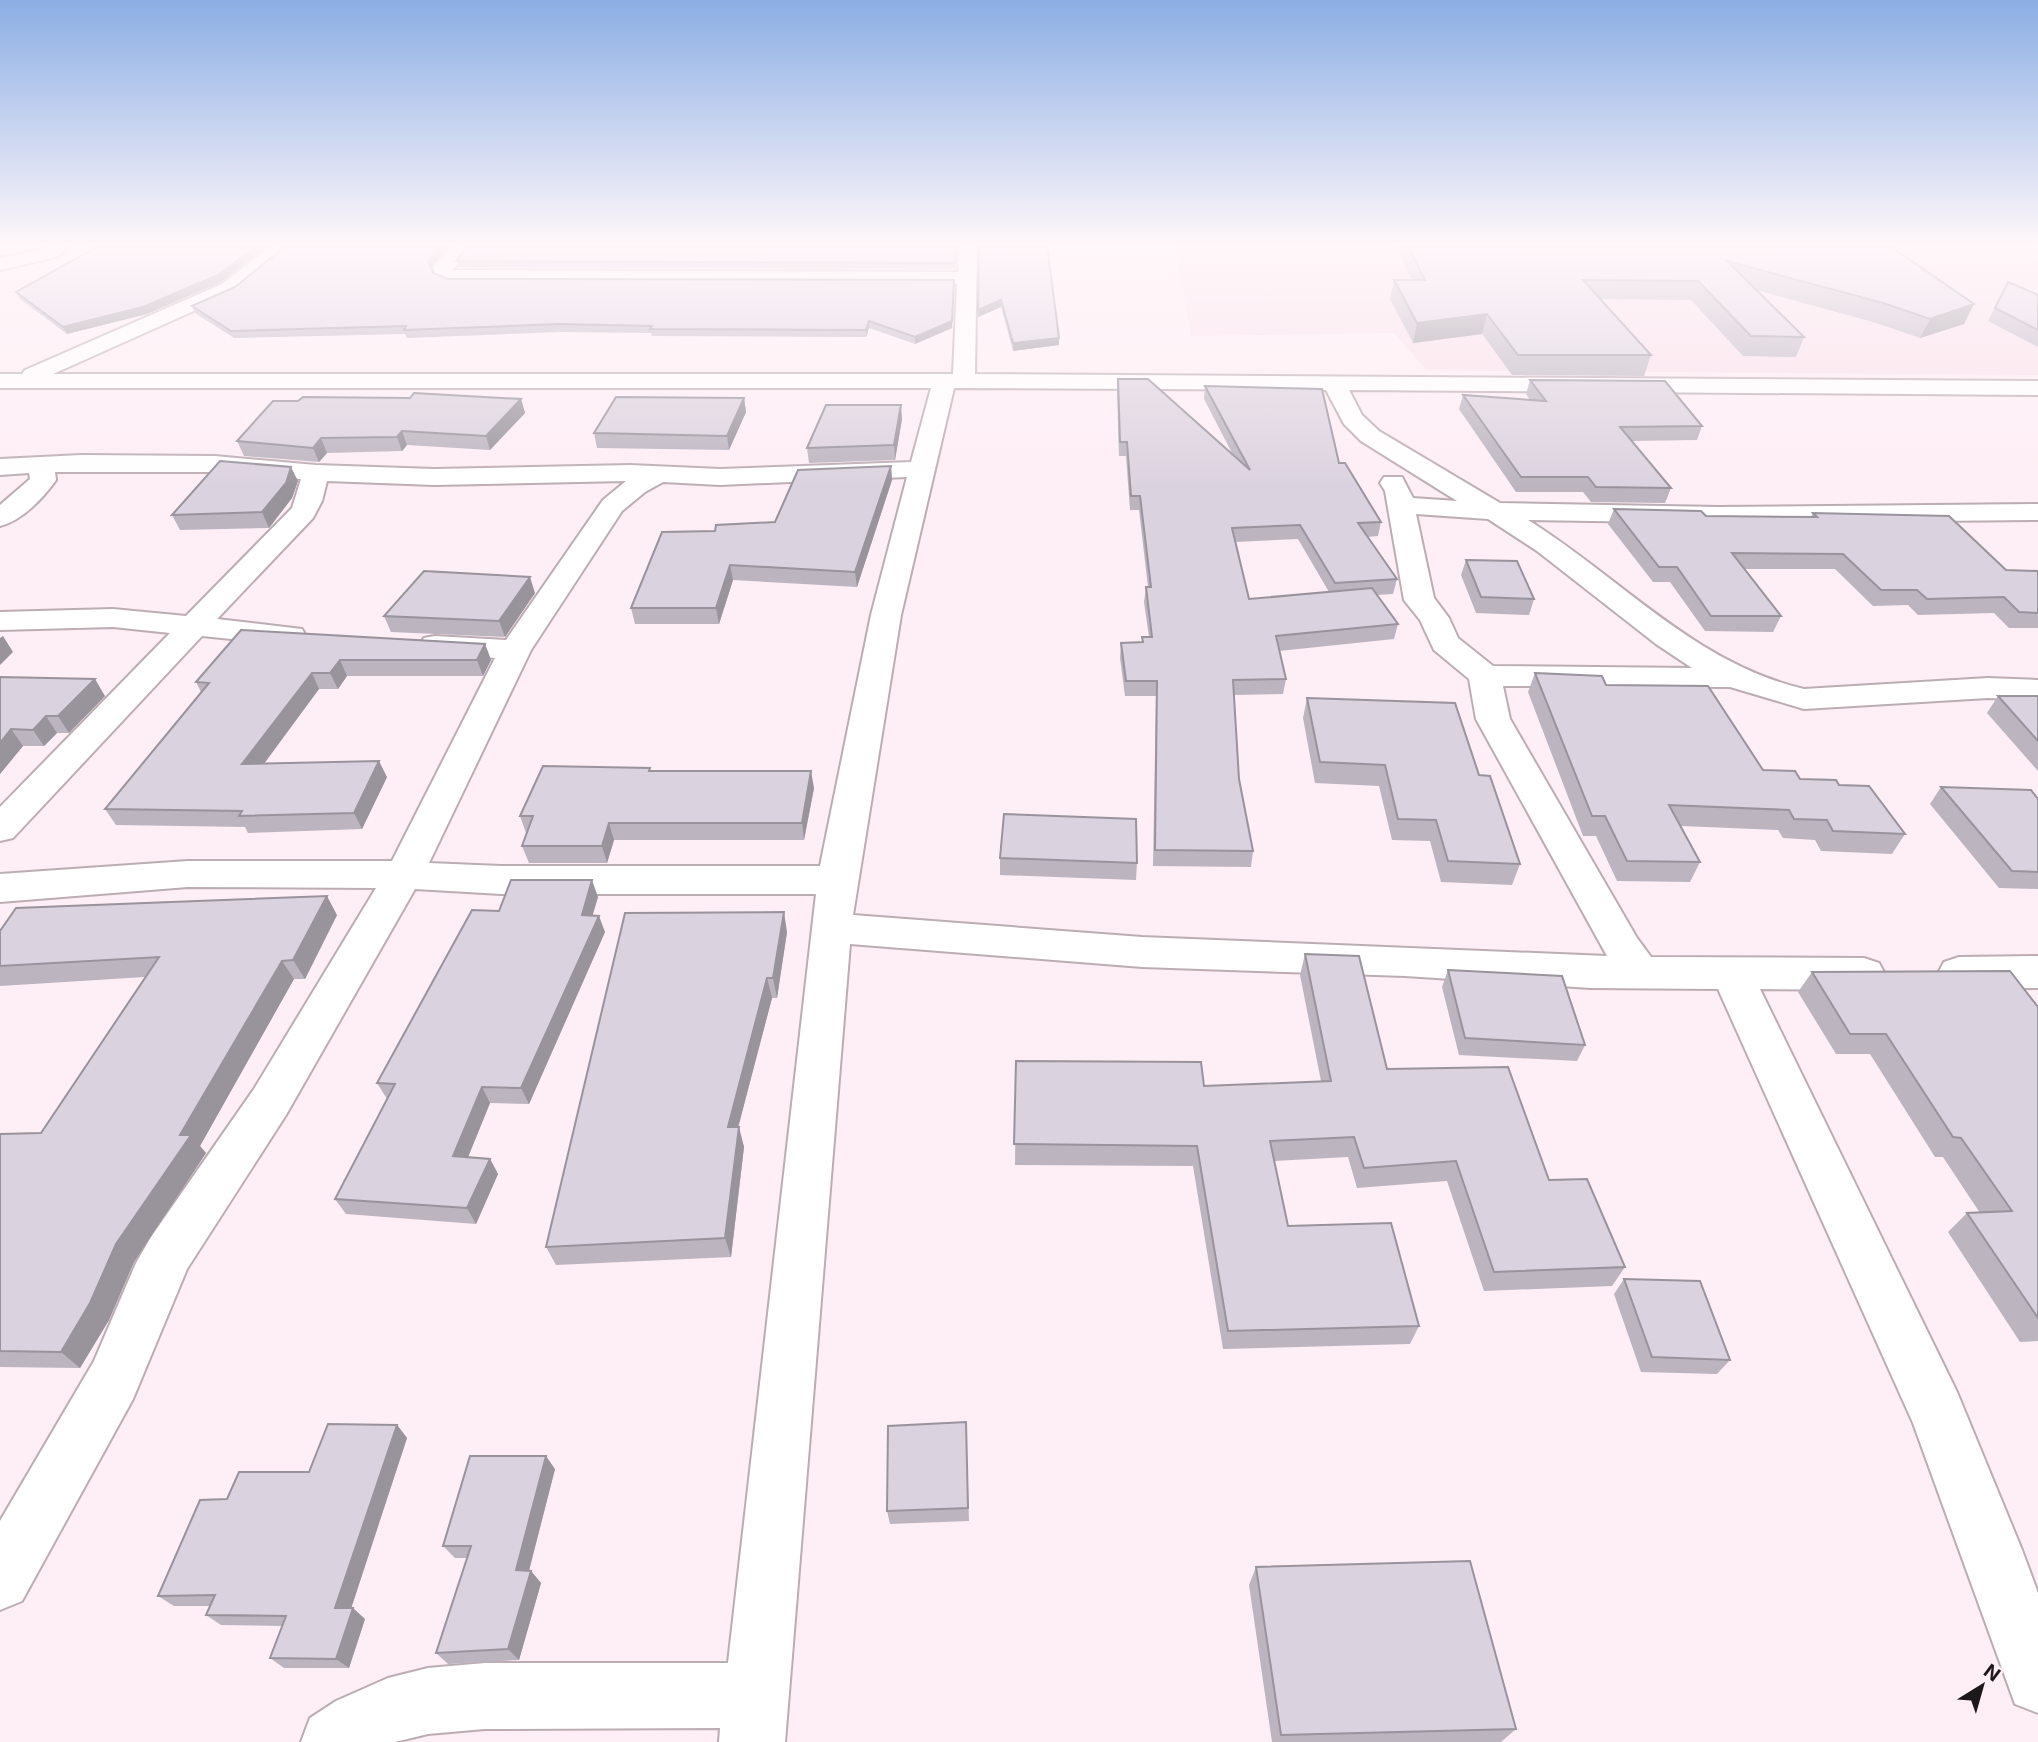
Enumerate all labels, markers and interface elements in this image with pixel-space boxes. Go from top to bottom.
north arrow [1947,1651,2017,1721]
text: N [1979,1659,2005,1686]

